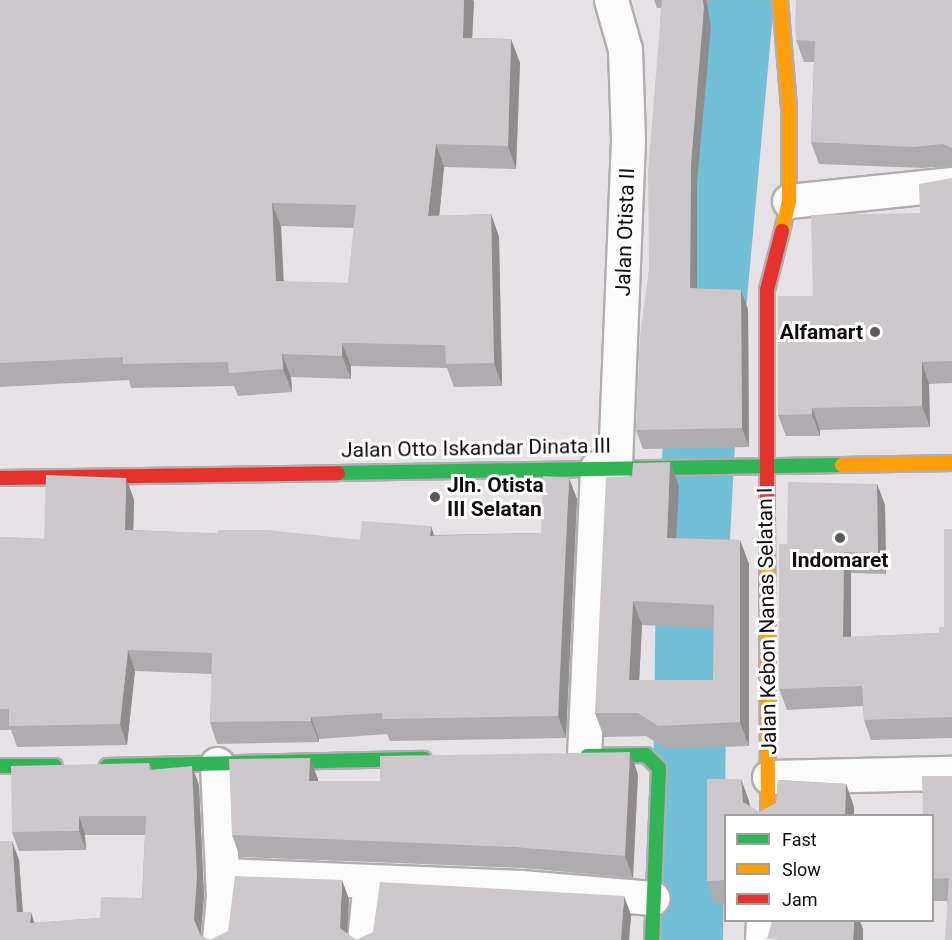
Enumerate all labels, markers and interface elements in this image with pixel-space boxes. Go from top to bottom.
street label: Jalan Otista II [610,167,640,297]
place label: Alfamart [780,319,863,345]
marker: Alfamart [868,325,882,339]
street label: Jalan Otto Iskandar Dinata III [341,433,611,463]
place label: Jln. Otista III Selatan [447,472,544,522]
street label: Jalan Kebon Nanas Selatan I [752,487,782,755]
marker: Jln. Otista III Selatan [428,490,442,504]
marker: Indomaret [833,531,847,545]
place label: Indomaret [792,547,888,573]
legend [724,814,934,922]
text: Fast [782,829,817,850]
text: Slow [782,859,821,880]
text: Jam [782,889,818,910]

